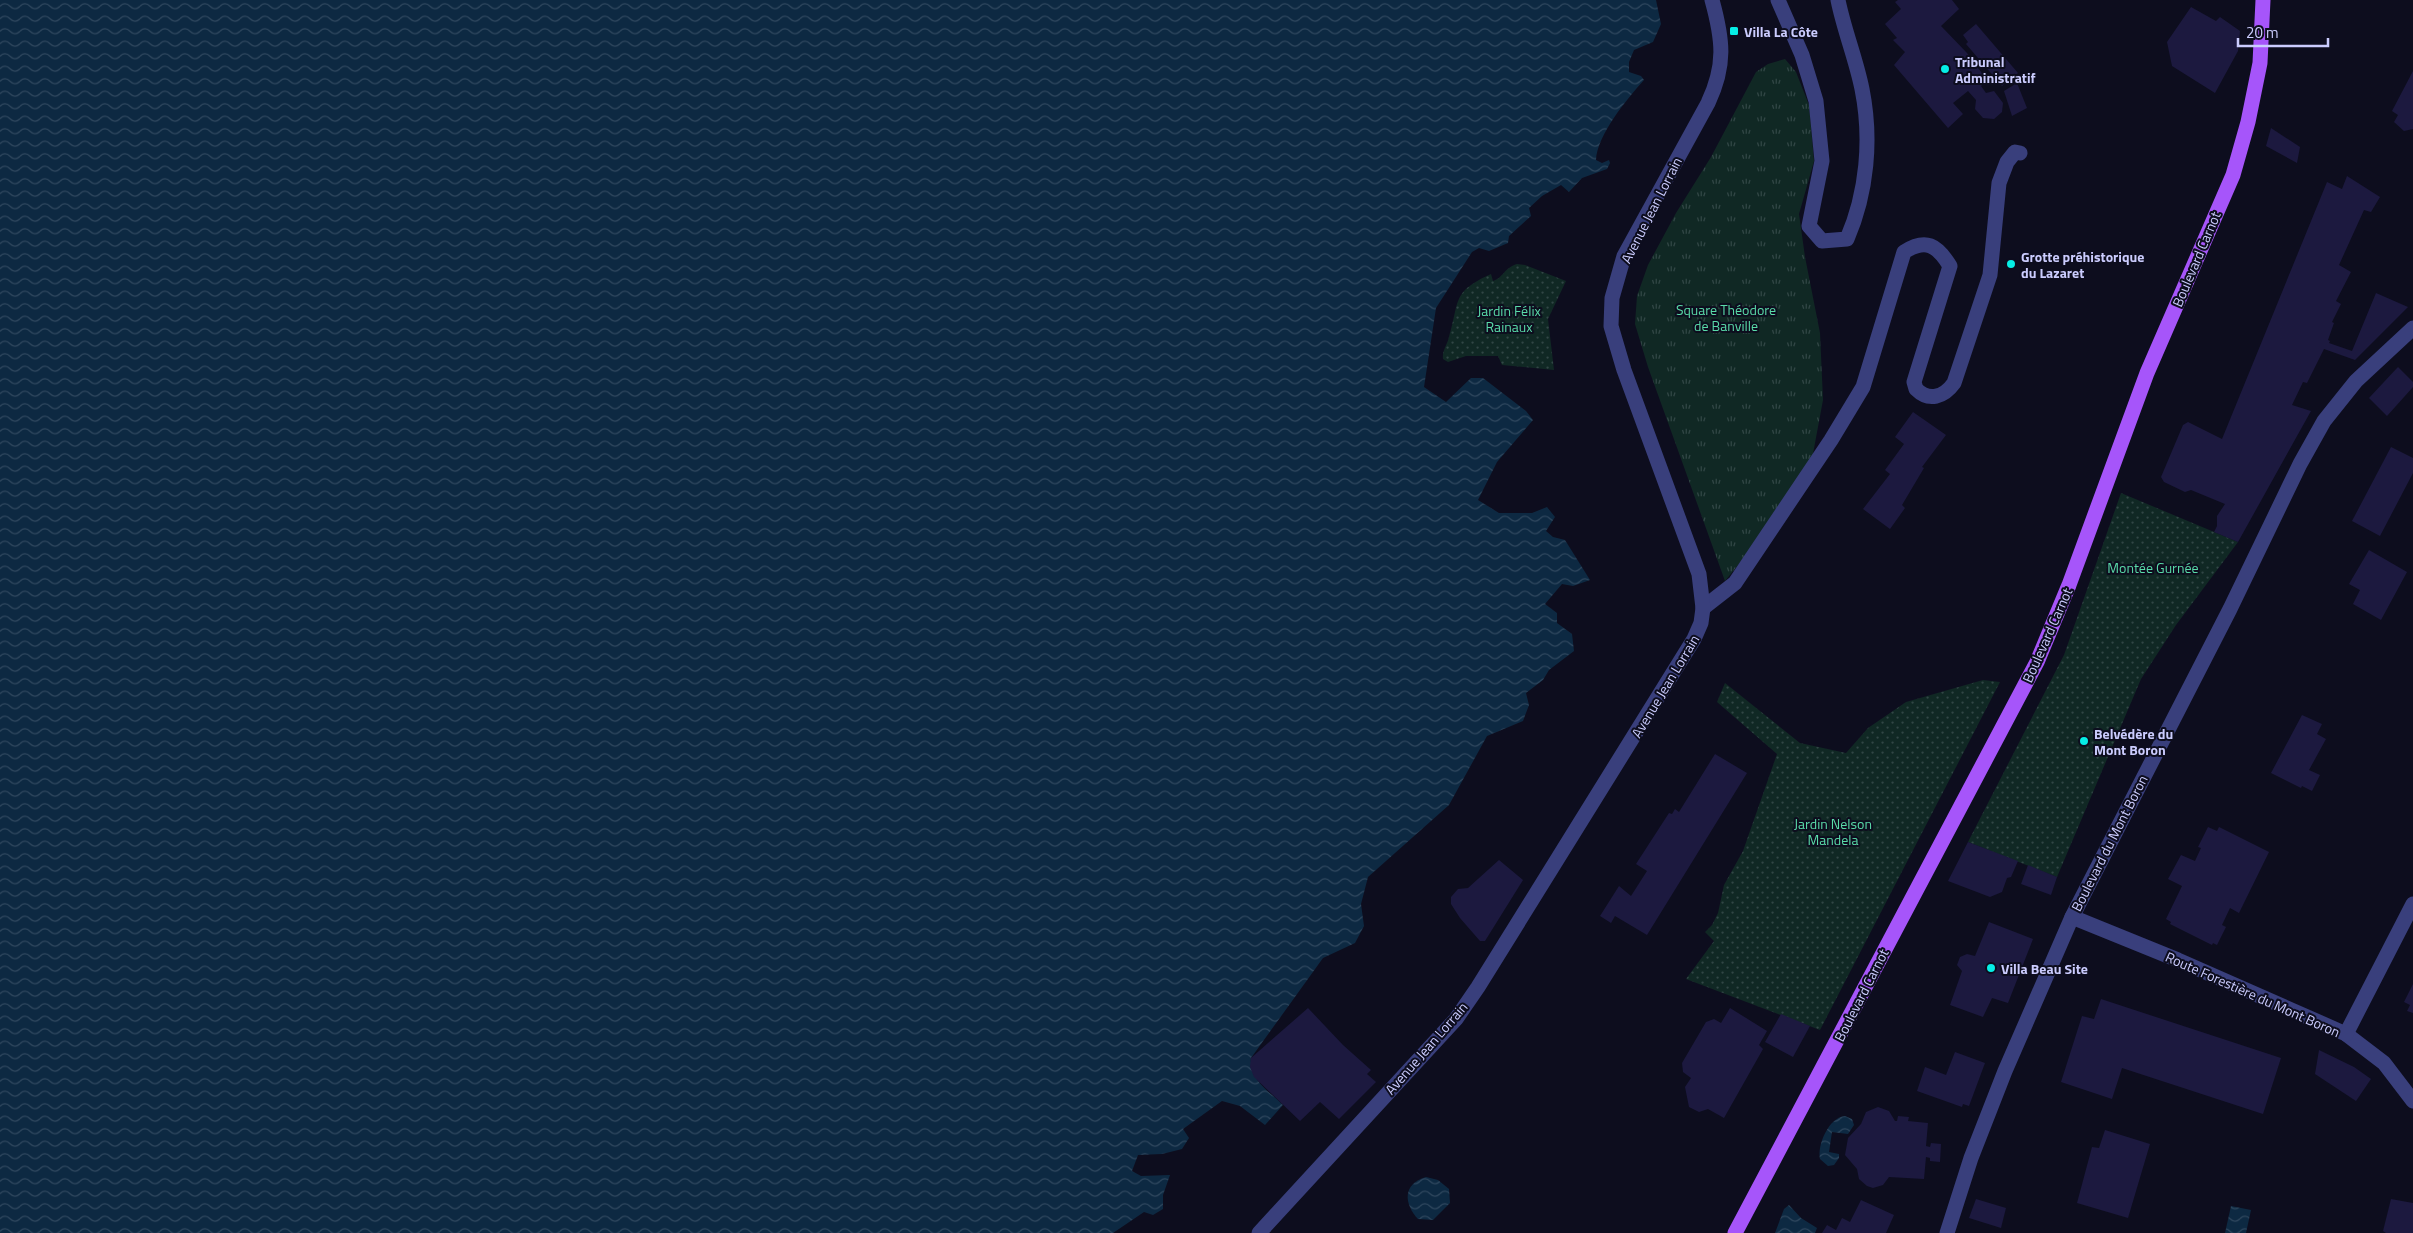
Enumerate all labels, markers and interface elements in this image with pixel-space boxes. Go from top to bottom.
scale bar [2238,15,2328,47]
place label: Villa La Côte [1744,21,1818,42]
text: 20 m [2246,21,2279,44]
marker: Villa La Côte [1728,25,1740,37]
place label: Tribunal Administratif [1955,51,2036,88]
marker: Tribunal Administratif [1939,63,1951,75]
street label: Avenue Jean Lorrain [1615,153,1687,267]
street label: Boulevard Carnot [2166,208,2226,310]
place label: Grotte préhistorique du Lazaret [2021,246,2144,283]
marker: Grotte préhistorique du Lazaret [2005,258,2017,270]
park label: Square Théodore de Banville [1676,299,1776,336]
park label: Jardin Félix Rainaux [1477,300,1541,337]
park label: Montée Gurnée [2107,557,2199,578]
street label: Boulevard Carnot [2017,584,2077,686]
street label: Avenue Jean Lorrain [1626,631,1704,741]
place label: Belvédère du Mont Boron [2094,723,2173,760]
marker: Belvédère du Mont Boron [2078,735,2090,747]
street label: Boulevard du Mont Boron [2065,771,2153,915]
park label: Jardin Nelson Mandela [1794,813,1872,850]
street label: Boulevard Carnot [1829,945,1893,1045]
street label: Route Forestière du Mont Boron [2162,946,2344,1042]
place label: Villa Beau Site [2001,958,2088,979]
marker: Villa Beau Site [1985,962,1997,974]
street label: Avenue Jean Lorrain [1380,997,1472,1099]

